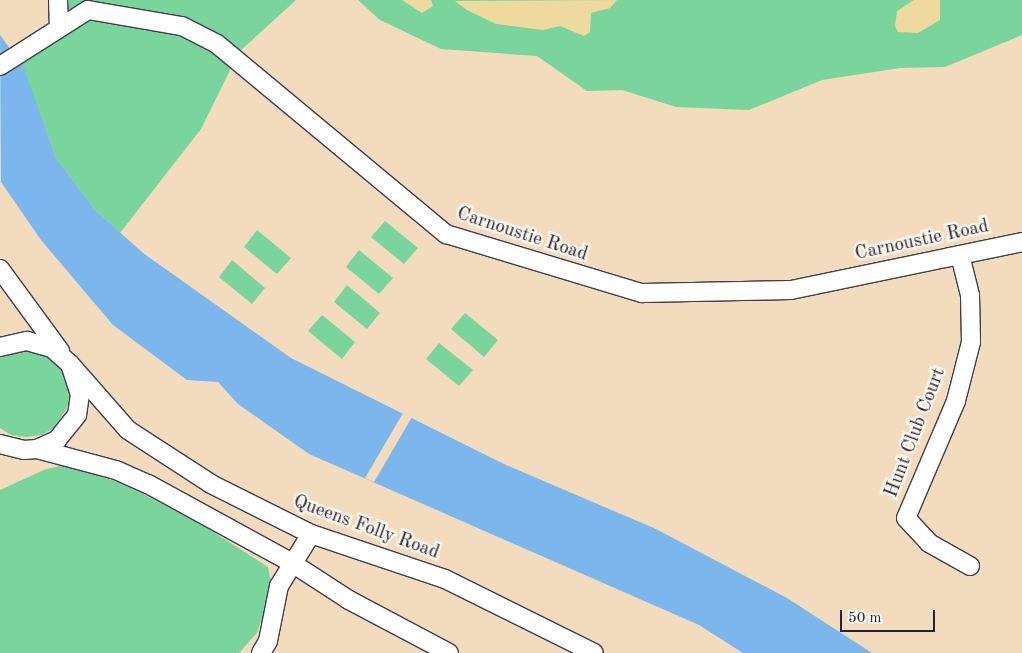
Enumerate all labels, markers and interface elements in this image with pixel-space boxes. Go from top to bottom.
street label: Carnoustie Road [454,203,590,267]
street label: Carnoustie Road [853,216,991,266]
street label: Hunt Club Court [881,365,951,501]
street label: Queens Folly Road [290,491,442,565]
scale bar [842,600,937,632]
text: 50 m [848,611,882,626]

